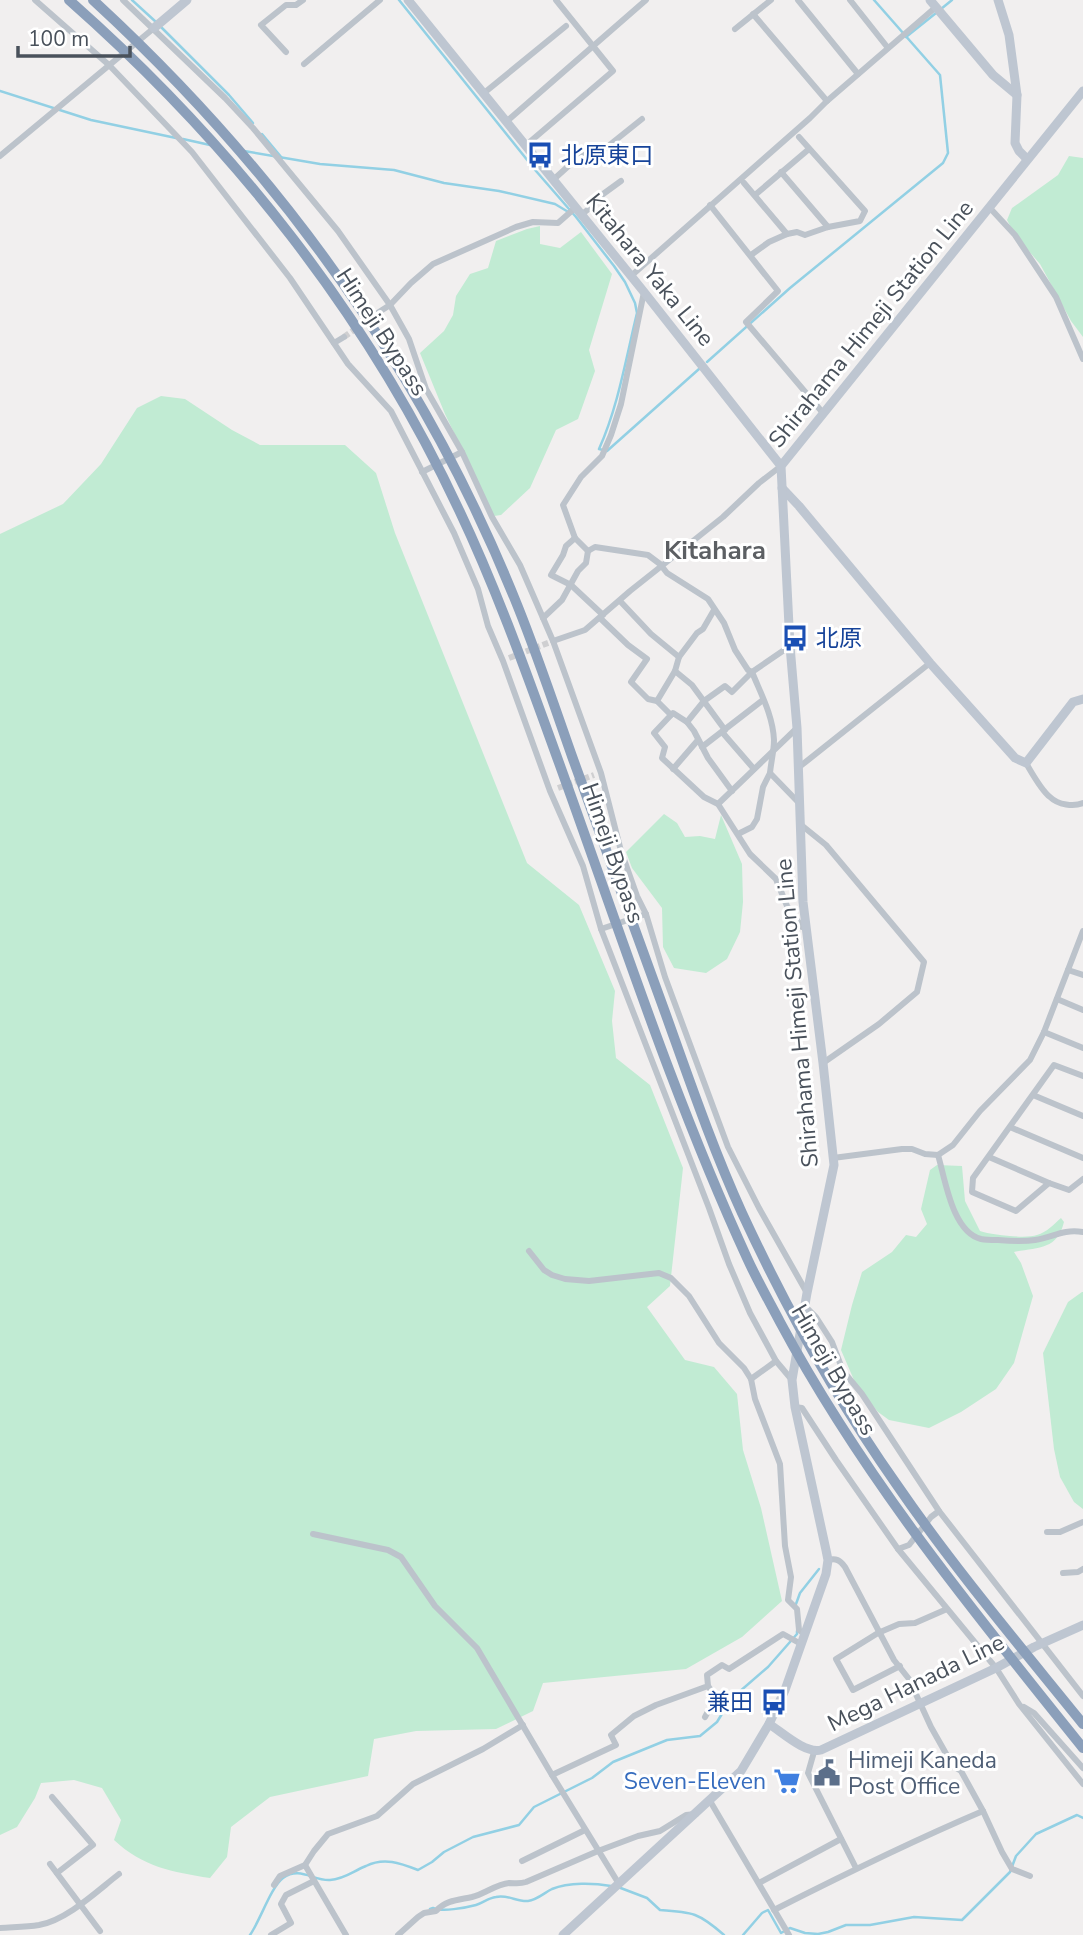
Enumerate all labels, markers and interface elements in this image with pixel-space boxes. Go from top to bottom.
scale bar [18,14,130,58]
text: 100 m [28,25,89,53]
bus stop icon: 北原東口 [525,140,555,170]
place label: 北原東口 [561,140,653,171]
street label: Kitahara Yaka Line [579,187,721,353]
street label: Shirahama Himeji Station Line [761,194,981,454]
street label: Himeji Bypass [329,262,435,402]
district label: Kitahara [664,533,766,568]
bus stop icon: 北原 [780,623,810,653]
place label: 北原 [816,623,862,654]
street label: Himeji Bypass [574,779,652,927]
street label: Shirahama Himeji Station Line [768,857,826,1169]
street label: Himeji Bypass [784,1299,884,1441]
street label: Mega Hanada Line [822,1627,1010,1739]
place label: 兼田 [707,1687,753,1718]
bus stop icon: 兼田 [759,1687,789,1717]
place label: Himeji Kaneda Post Office [848,1745,997,1802]
public building icon: Himeji Kaneda Post Office [812,1758,842,1788]
place label: Seven-Eleven [624,1766,766,1797]
supermarket icon: Seven-Eleven [772,1766,802,1796]

